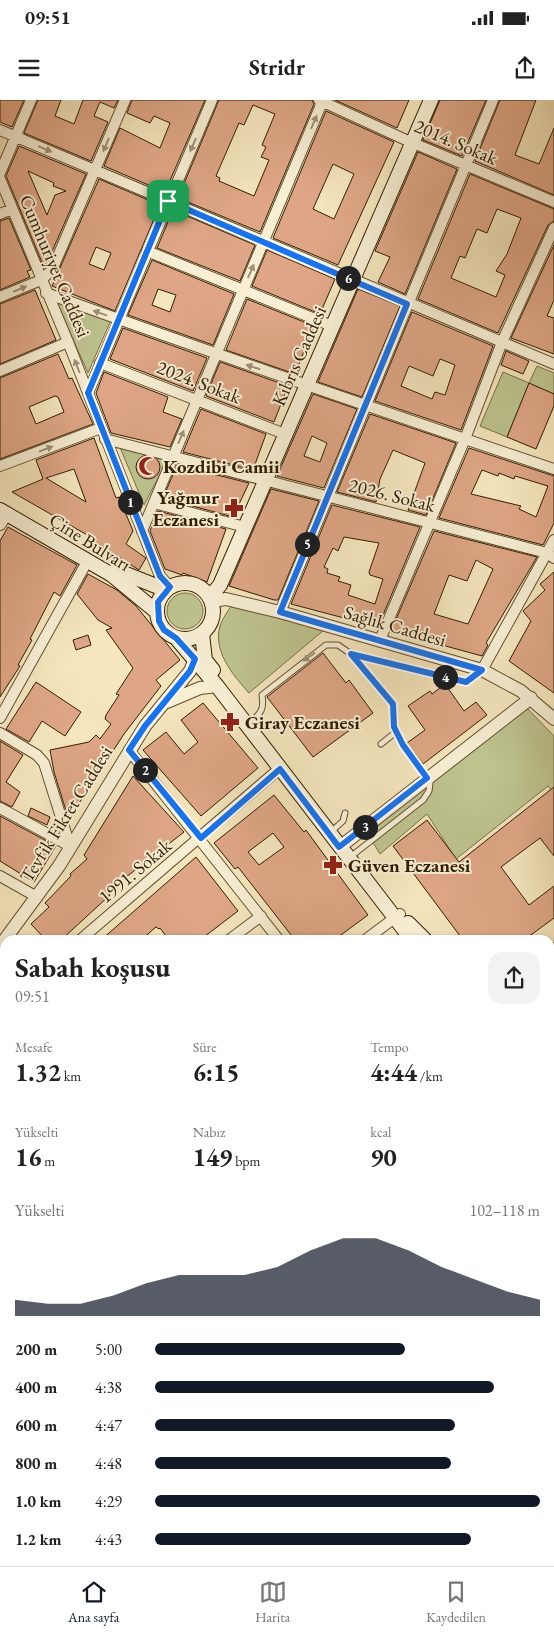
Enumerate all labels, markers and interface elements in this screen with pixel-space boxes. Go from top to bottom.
text: 09:51 [25,5,71,30]
text: Stridr [249,53,305,82]
icon: menu [15,54,43,82]
icon: share [511,54,539,82]
street label: 2014. Sokak [411,113,502,171]
one-way arrow [310,114,318,129]
one-way arrow [101,138,109,152]
one-way arrow [188,138,196,152]
one-way arrow [38,145,52,153]
pin [147,180,189,222]
icon: arrive [154,187,182,215]
street label: Cumhuriyet Caddesi [14,191,96,341]
one-way arrow [247,264,255,278]
pin: 6 [336,266,360,290]
text: 6 [345,269,352,287]
one-way arrow [13,284,28,292]
street label: Kıbrıs Caddesi [266,302,332,410]
one-way arrow [92,309,107,317]
street label: 2024. Sokak [153,355,246,410]
one-way arrow [73,358,81,373]
one-way arrow [246,362,261,370]
one-way arrow [178,430,186,445]
one-way arrow [38,445,53,452]
place label: Kozdibi Camii [163,454,280,479]
mosque icon: Kozdibi Camii [137,455,159,477]
street label: 2026. Sokak [346,472,439,518]
place label: Yağmur Eczanesi [153,485,219,532]
pin: 1 [118,490,142,514]
text: 1 [127,493,134,511]
pharmacy icon: Yağmur Eczanesi [223,497,245,519]
street label: Çine Bulvarı [44,507,136,577]
pin: 5 [294,532,320,556]
text: 5 [304,535,311,553]
street label: Sağlık Caddesi [341,599,449,653]
one-way arrow [303,652,316,663]
pin: 4 [432,664,458,690]
text: 4 [442,668,449,686]
place label: Giray Eczanesi [245,710,360,735]
pharmacy icon: Giray Eczanesi [219,711,241,733]
street label: Tevfik Fikret Caddesi [14,741,118,887]
pin: 2 [132,758,158,782]
text: 2 [142,761,149,779]
pin: 3 [352,814,378,840]
text: 3 [362,818,369,836]
street label: 1991. Sokak [93,832,178,909]
place label: Güven Eczanesi [348,853,471,878]
pharmacy icon: Güven Eczanesi [322,854,344,876]
text: Sabah koşusu [15,949,171,985]
button: share [488,952,540,1004]
text: 09:51 [15,986,50,1007]
text: Mesafe [15,1038,52,1056]
text: Süre [193,1038,217,1056]
text: Tempo [370,1038,409,1056]
text: 1.32 [15,1056,61,1088]
text: 6:15 [193,1056,239,1088]
text: 4:44 [370,1056,417,1088]
text: km [61,1067,81,1085]
text: /km [417,1067,443,1085]
text: Yükselti [15,1123,58,1141]
text: Nabız [193,1123,225,1141]
text: kcal [370,1123,391,1141]
text: 16 [15,1141,41,1173]
text: 149 [193,1141,232,1173]
text: 90 [370,1141,397,1173]
text: m [41,1152,55,1170]
text: bpm [232,1152,261,1170]
text: Yükselti [15,1200,64,1221]
text: 102–118 m [469,1200,540,1221]
text: 200 m [15,1339,57,1360]
text: 5:00 [95,1339,122,1360]
text: 400 m [15,1377,57,1398]
text: 4:38 [95,1377,122,1398]
text: 600 m [15,1415,57,1436]
text: 4:47 [95,1415,122,1436]
text: 800 m [15,1453,57,1474]
text: 4:48 [95,1453,122,1474]
text: 1.0 km [15,1491,61,1512]
text: 4:29 [95,1491,122,1512]
text: 1.2 km [15,1529,61,1550]
text: 4:43 [95,1529,122,1550]
tab: Ana sayfa [68,1578,119,1626]
tab: Harita [255,1578,290,1626]
tab: Kaydedilen [426,1578,486,1626]

